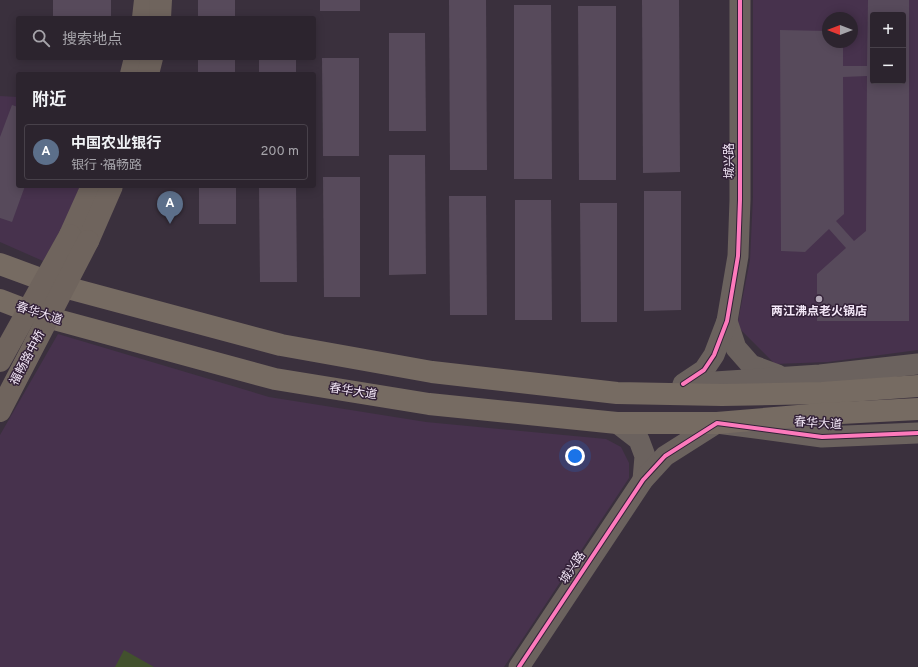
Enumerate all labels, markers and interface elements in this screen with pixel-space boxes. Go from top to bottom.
north arrow [822,12,858,48]
map controls [870,12,906,84]
button: + [870,12,906,48]
search box [16,16,316,60]
icon: search [30,27,52,49]
text: 搜索地点 [62,31,122,50]
button: − [870,48,906,84]
text: 附近 [32,90,66,112]
text: 中国农业银行 [71,135,161,154]
street label: 城兴路 [722,143,738,179]
text: A [41,144,51,160]
text: 200 m [260,144,299,160]
text: 银行 · 福畅路 [71,158,142,174]
pin: A [157,191,183,224]
marker: 两江沸点老火锅店 [814,294,824,304]
street label: 春华大道 [14,299,64,329]
place label: 两江沸点老火锅店 [771,304,867,320]
street label: 福畅路中桥 [7,328,49,388]
street label: 春华大道 [328,380,378,404]
street label: 春华大道 [793,414,843,434]
your location [565,446,585,466]
street label: 城兴路 [556,549,590,587]

